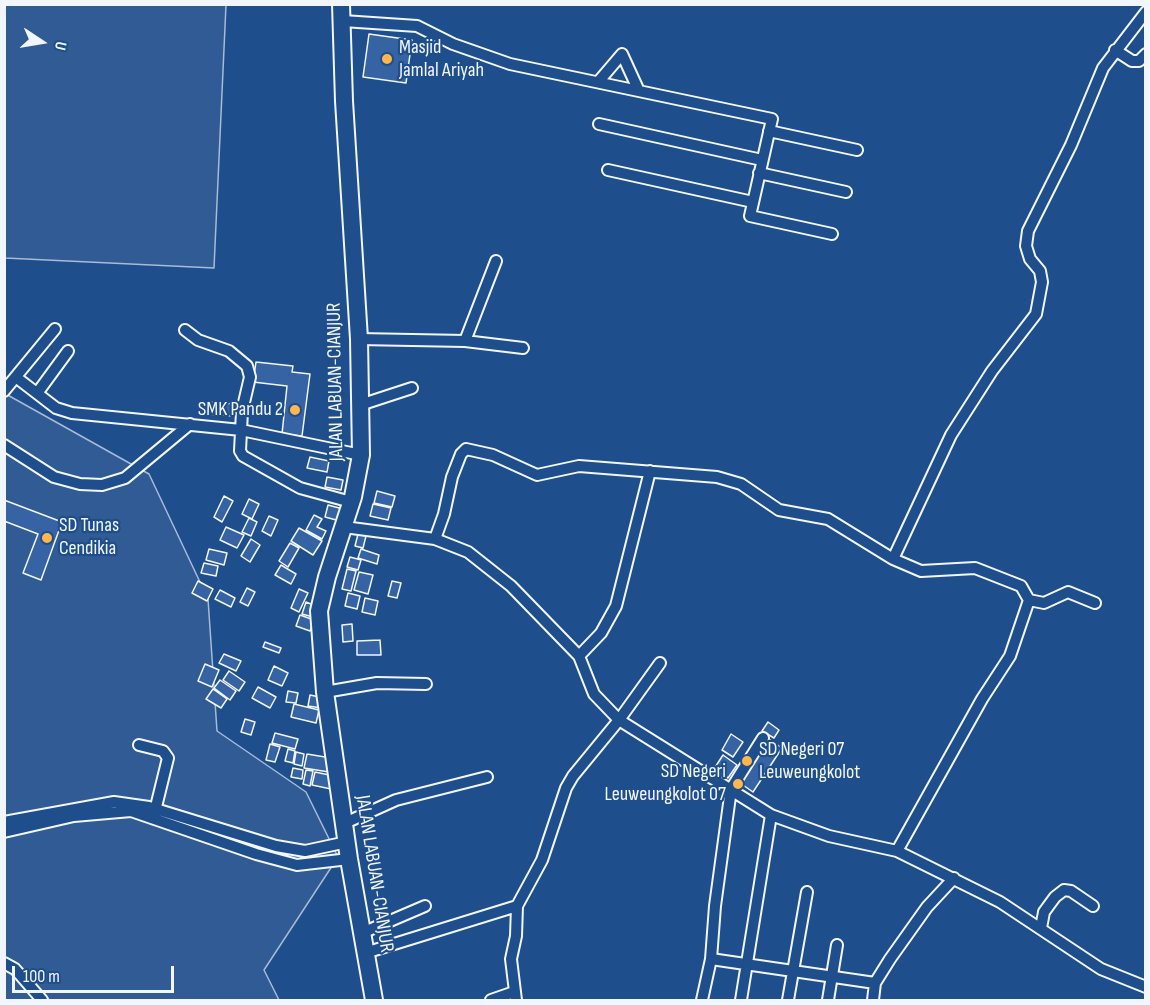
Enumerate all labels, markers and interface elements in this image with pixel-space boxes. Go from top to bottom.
north arrow [12,12,72,72]
place label: Masjid Jamlal Ariyah [399,36,484,83]
text: U [50,40,70,52]
marker: Masjid Jamlal Ariyah [380,52,394,66]
street label: JALAN LABUAN-CIANJUR [323,302,349,462]
place label: SMK Pandu 2 [198,398,283,422]
marker: SMK Pandu 2 [288,403,302,417]
place label: SD Tunas Cendikia [59,514,119,561]
marker: SD Tunas Cendikia [40,531,54,545]
place label: SD Negeri 07 Leuweungkolot [759,738,860,785]
marker: SD Negeri 07 Leuweungkolot [740,754,754,768]
place label: SD Negeri Leuweungkolot 07 [605,760,726,807]
marker: SD Negeri Leuweungkolot 07 [731,777,745,791]
street label: JALAN LABUAN-CIANJUR [350,794,398,954]
scale bar [15,954,177,992]
text: 100 m [23,966,60,987]

